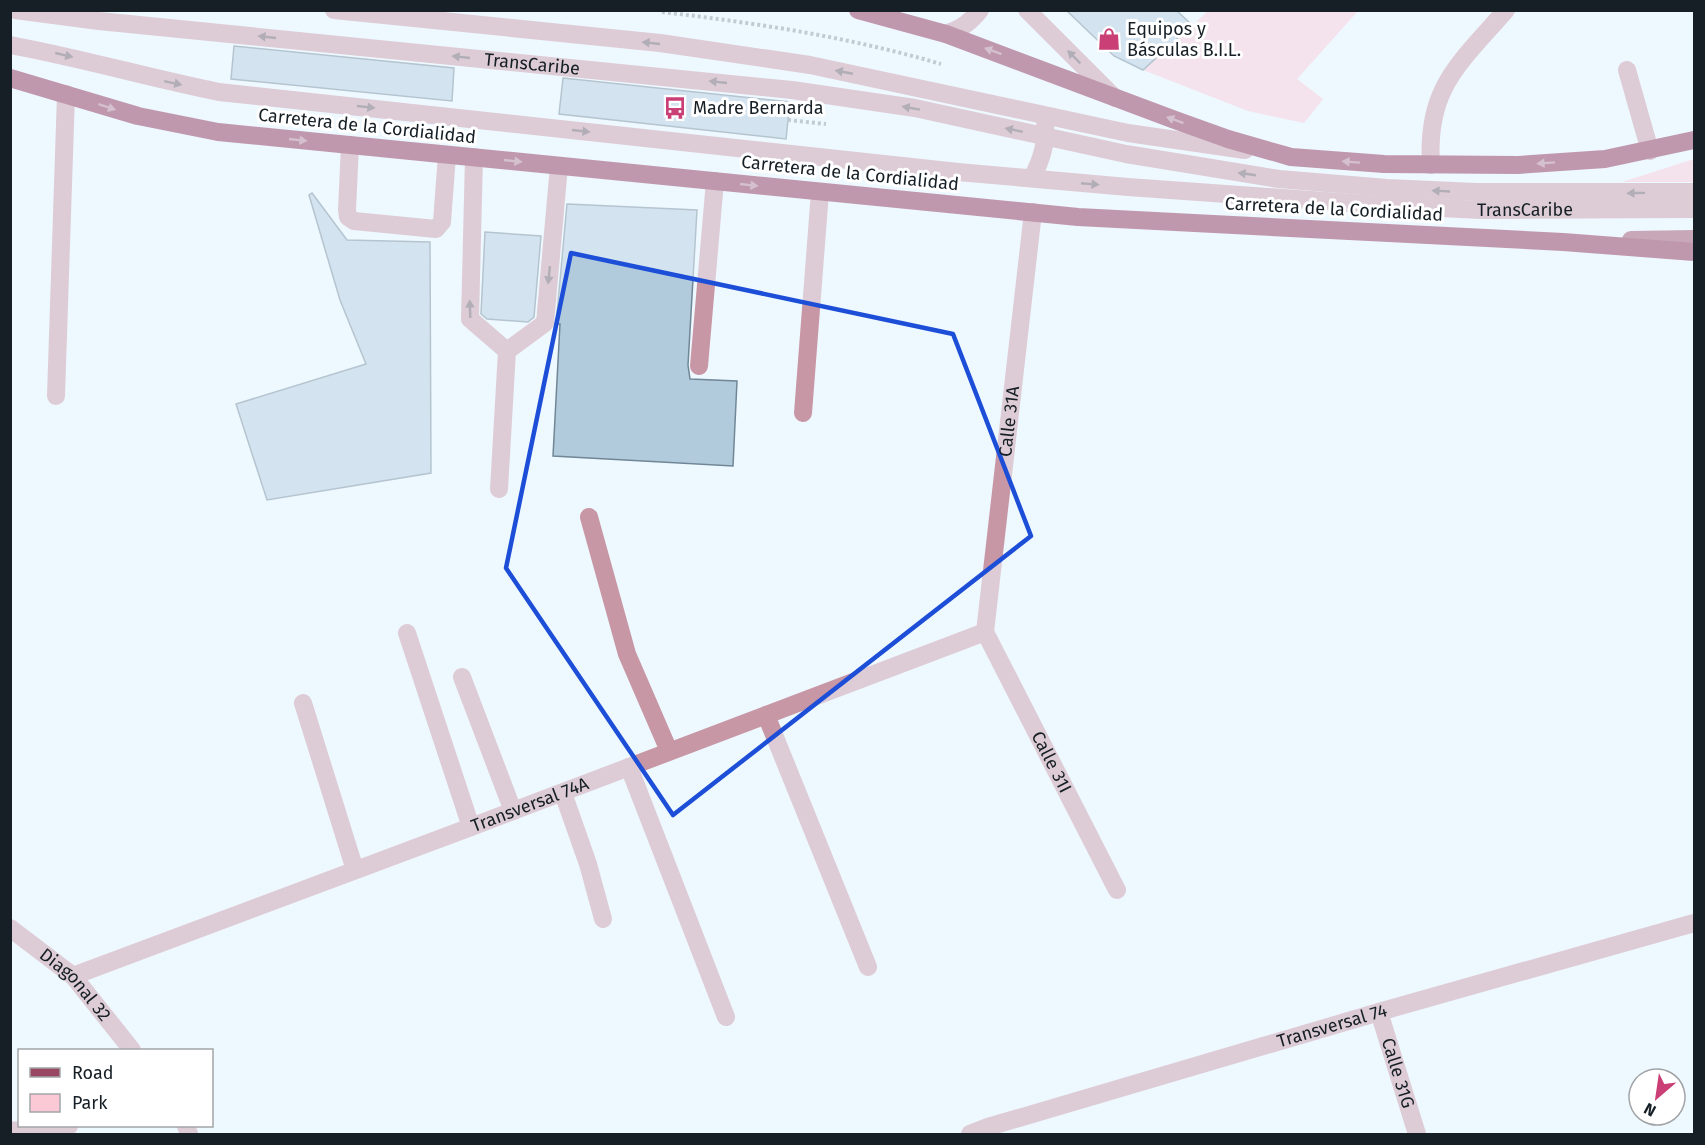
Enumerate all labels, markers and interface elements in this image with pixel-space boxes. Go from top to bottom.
place label: Equipos y Básculas B.I.L. [1127,18,1241,61]
shop icon: Equipos y Básculas B.I.L. [1096,26,1122,52]
one-way arrow [258,32,277,42]
one-way arrow [641,38,660,47]
one-way arrow [984,46,1002,56]
street label: TransCaribe [483,48,581,80]
one-way arrow [1067,50,1081,64]
one-way arrow [54,51,73,60]
one-way arrow [452,52,471,62]
one-way arrow [834,67,853,76]
one-way arrow [708,77,727,87]
one-way arrow [163,78,182,88]
bus stop icon: Madre Bernarda [662,95,688,121]
place label: Madre Bernarda [693,97,824,119]
one-way arrow [98,103,116,113]
one-way arrow [356,103,375,112]
one-way arrow [901,103,920,112]
street label: Carretera de la Cordialidad [257,104,477,148]
one-way arrow [1166,115,1184,125]
one-way arrow [1004,125,1023,134]
one-way arrow [571,126,590,136]
one-way arrow [289,135,308,145]
street label: Carretera de la Cordialidad [740,151,960,195]
one-way arrow [504,156,523,166]
one-way arrow [1342,157,1361,167]
one-way arrow [1537,159,1556,168]
one-way arrow [1237,169,1256,178]
one-way arrow [1081,179,1100,189]
one-way arrow [740,180,759,189]
one-way arrow [1432,186,1451,195]
one-way arrow [1627,188,1646,198]
street label: Carretera de la Cordialidad [1224,192,1444,226]
street label: TransCaribe [1477,199,1573,221]
one-way arrow [545,265,554,284]
one-way arrow [466,300,475,319]
street label: Calle 31A [994,384,1024,458]
street label: Calle 31I [1027,727,1076,796]
street label: Transversal 74A [468,772,592,837]
street label: Diagonal 32 [35,944,116,1026]
street label: Transversal 74 [1274,999,1390,1052]
street label: Calle 31G [1377,1035,1419,1111]
legend [18,1049,213,1127]
text: Road [72,1062,114,1084]
north arrow [1627,1067,1687,1127]
text: Park [72,1092,108,1114]
text: N [1641,1099,1659,1121]

